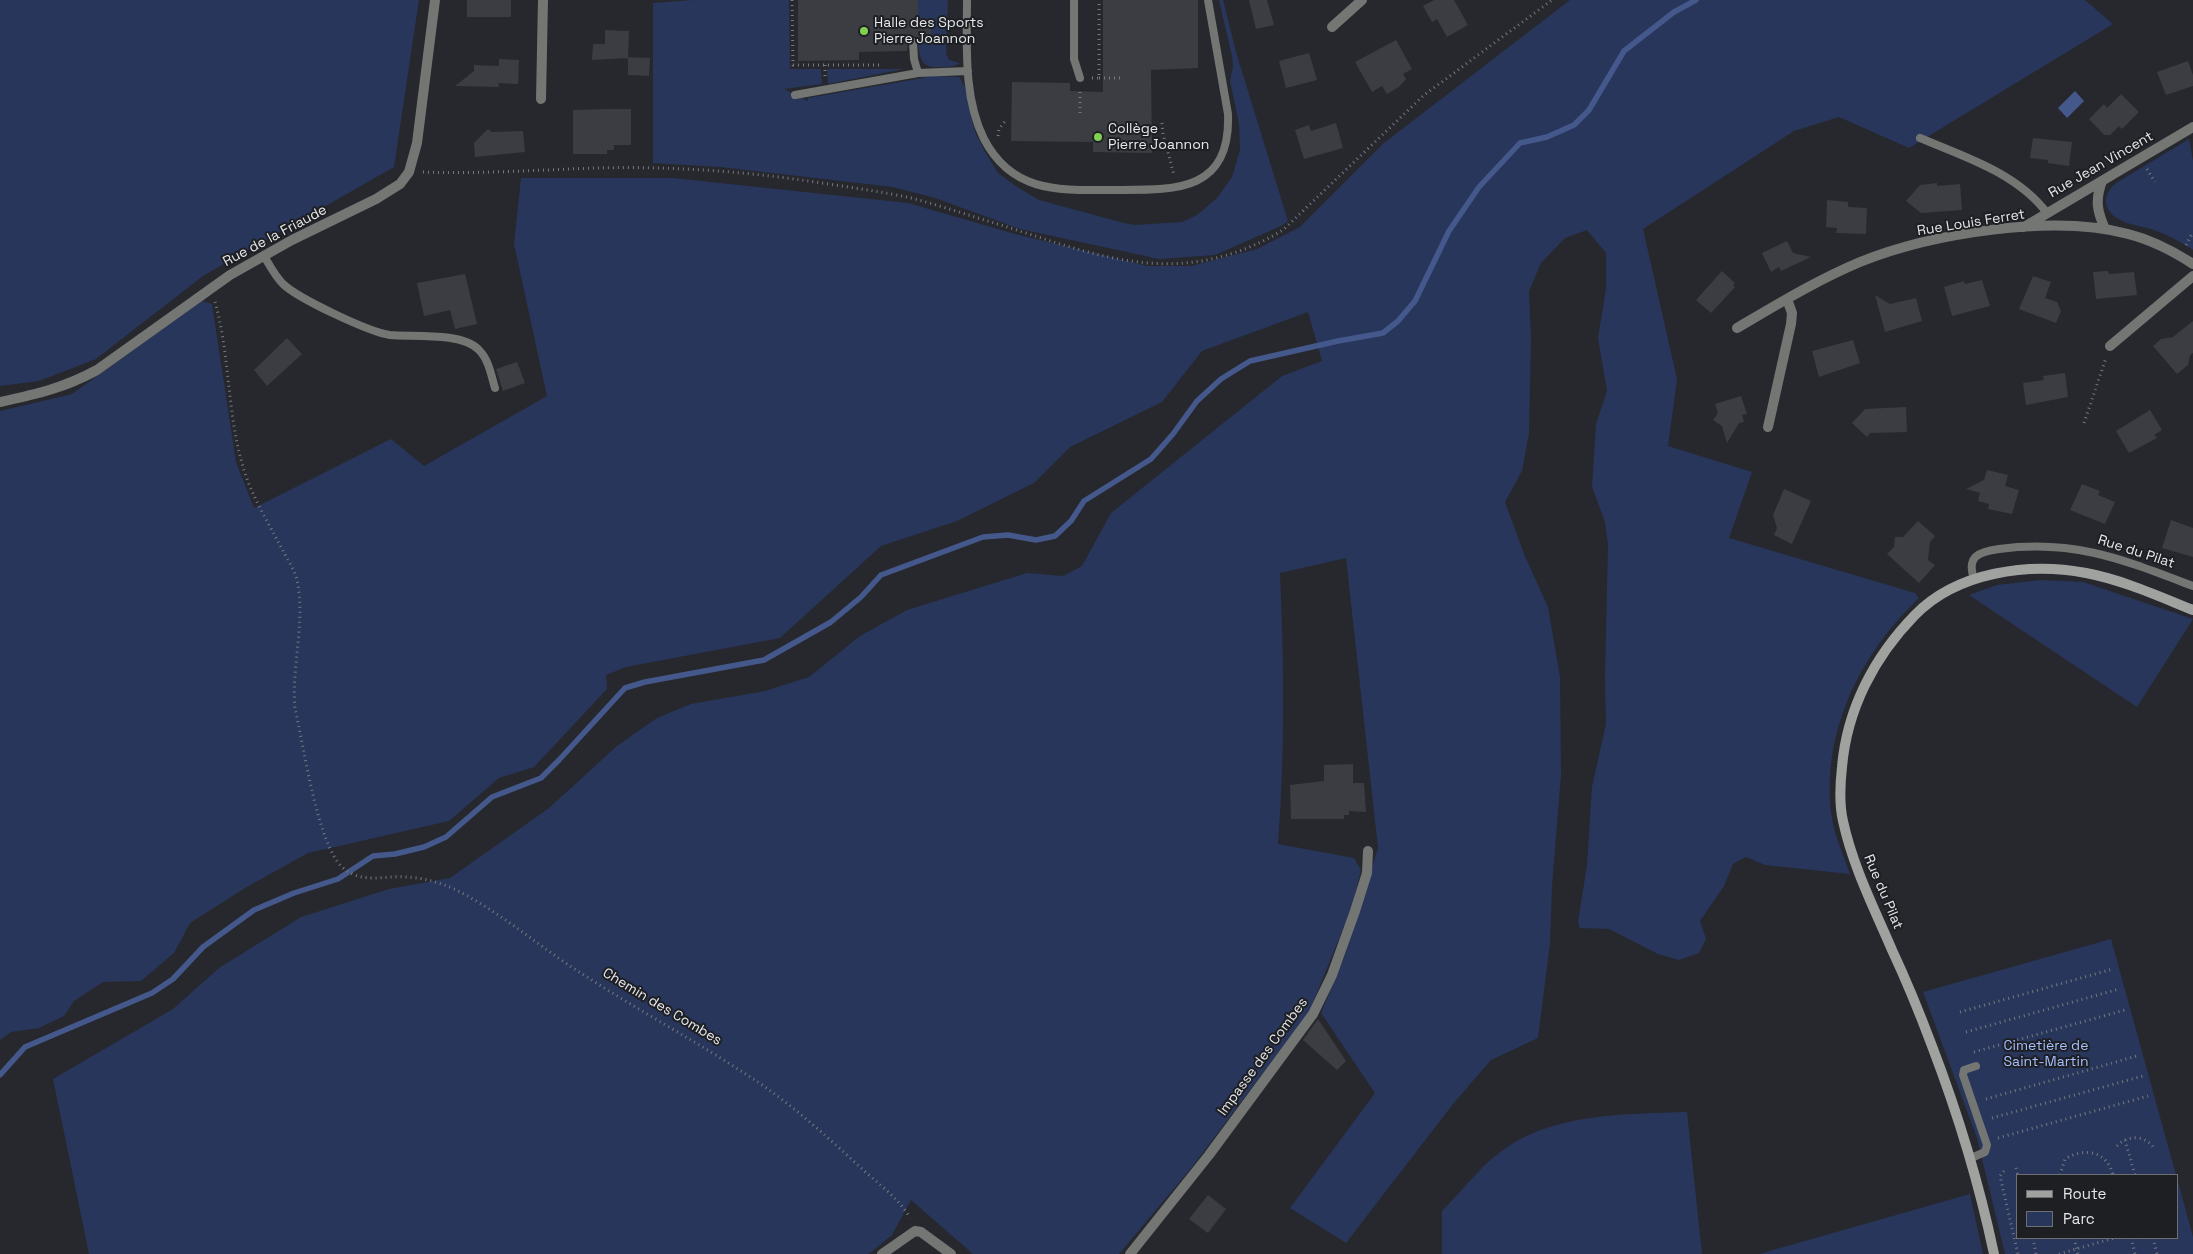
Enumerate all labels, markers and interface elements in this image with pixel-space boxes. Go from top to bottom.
place label: Halle des Sports Pierre Joannon [874,15,984,48]
marker: Halle des Sports Pierre Joannon [858,25,870,37]
place label: Collège Pierre Joannon [1108,121,1209,154]
street label: Rue Jean Vincent [2046,128,2156,202]
marker: Collège Pierre Joannon [1092,131,1104,143]
street label: Rue de la Friaude [220,202,330,270]
street label: Rue Louis Ferret [1916,206,2026,240]
street label: Rue du Pilat [2095,532,2177,572]
street label: Rue du Pilat [1860,852,1906,932]
street label: Chemin des Combes [599,965,725,1049]
street label: Impasse des Combes [1215,995,1311,1119]
park label: Cimetière de Saint-Martin [2004,1038,2088,1070]
legend [2016,1174,2178,1239]
text: Route [2063,1184,2106,1203]
text: Parc [2063,1209,2095,1228]

